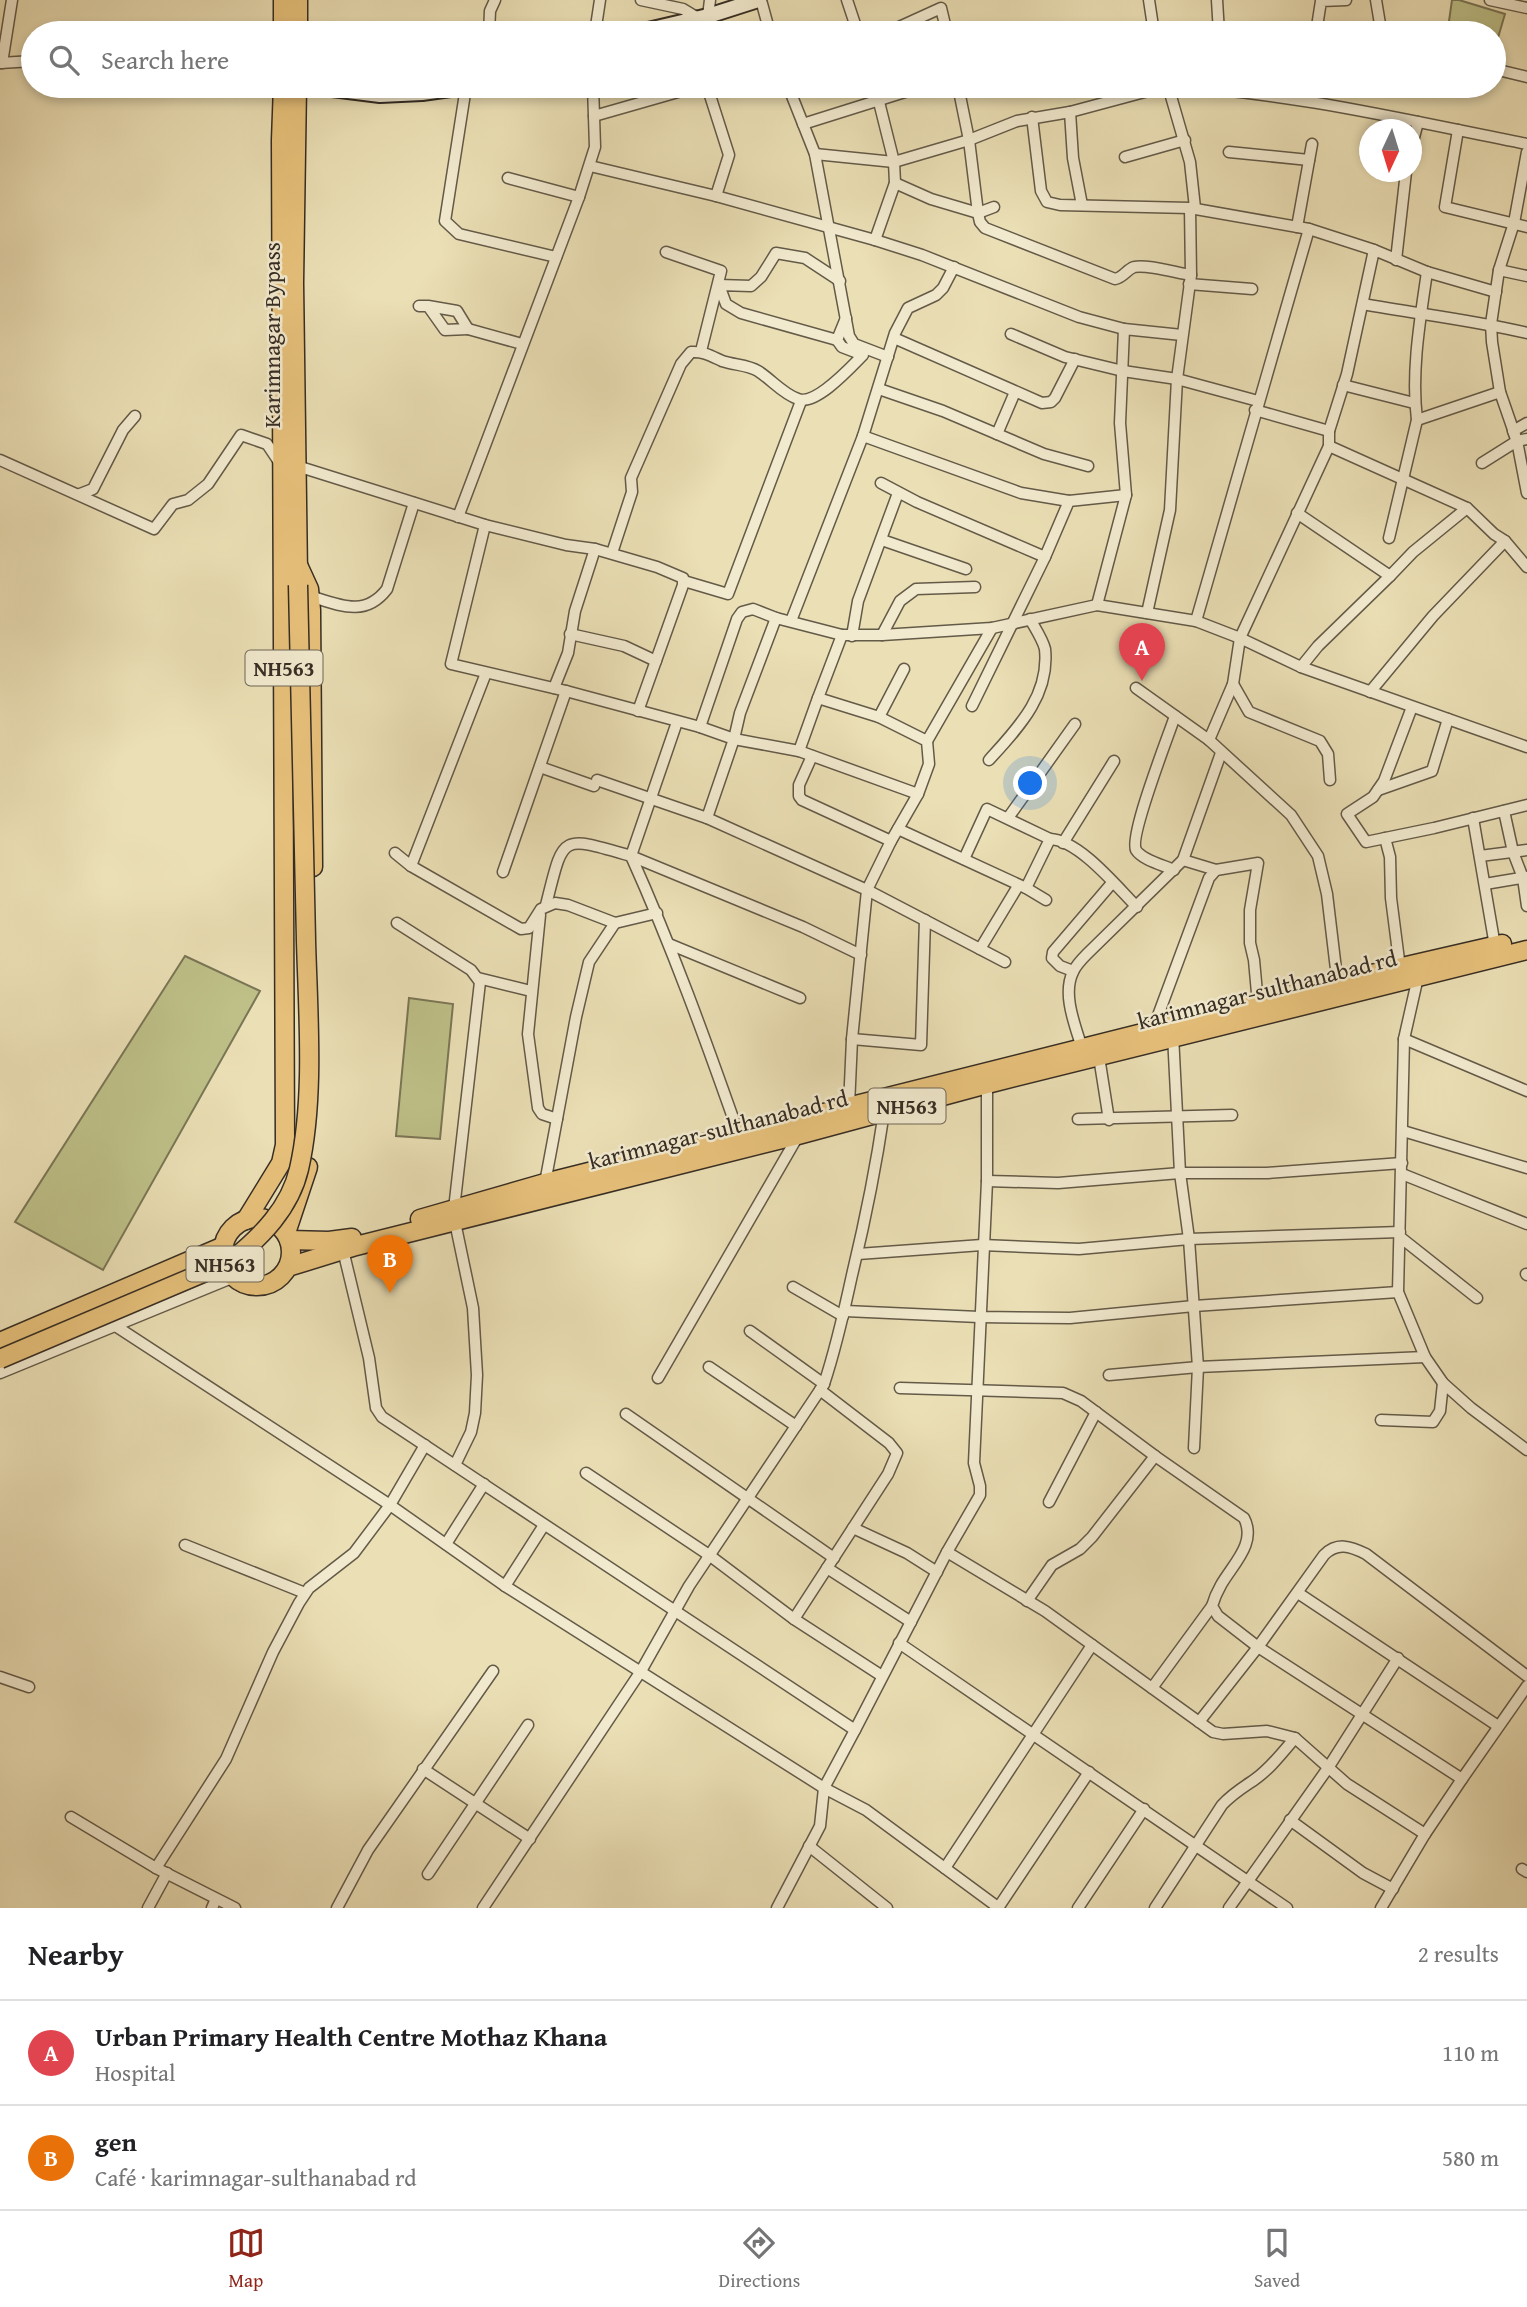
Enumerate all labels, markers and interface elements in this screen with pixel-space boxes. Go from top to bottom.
search box [21,21,1506,98]
text: Search here [101,40,229,79]
icon: search [45,41,83,79]
north arrow [1359,119,1422,182]
street label: Karimnagar Bypass [255,242,288,428]
pin: A [1119,623,1165,681]
road number: NH563 [246,650,322,686]
your location [1013,766,1047,800]
street label: karimnagar-sulthanabad rd [1134,941,1401,1037]
street label: karimnagar-sulthanabad rd [585,1081,852,1177]
road number: NH563 [869,1088,946,1124]
pin: B [367,1235,413,1293]
road number: NH563 [187,1246,264,1282]
text: Nearby [28,1932,124,1976]
text: 2 results [1418,1937,1499,1970]
text: Urban Primary Health Centre Mothaz Khana [95,2017,607,2056]
text: A [44,2036,58,2069]
text: 110 m [1442,2036,1499,2069]
text: Hospital [95,2056,175,2089]
text: gen [95,2122,137,2161]
text: B [44,2141,58,2174]
text: 580 m [1442,2141,1499,2174]
text: Café · karimnagar-sulthanabad rd [95,2161,417,2194]
tab: Map [227,2224,265,2294]
tab: Directions [719,2224,800,2294]
tab: Saved [1254,2224,1300,2294]

